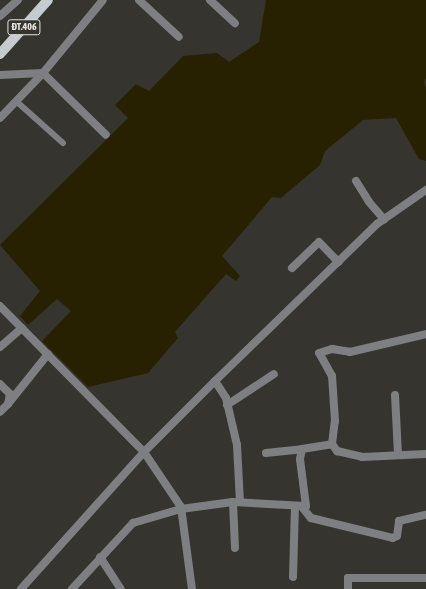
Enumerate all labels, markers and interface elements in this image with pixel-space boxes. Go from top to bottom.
road number: ĐT.406 [7,19,41,35]

